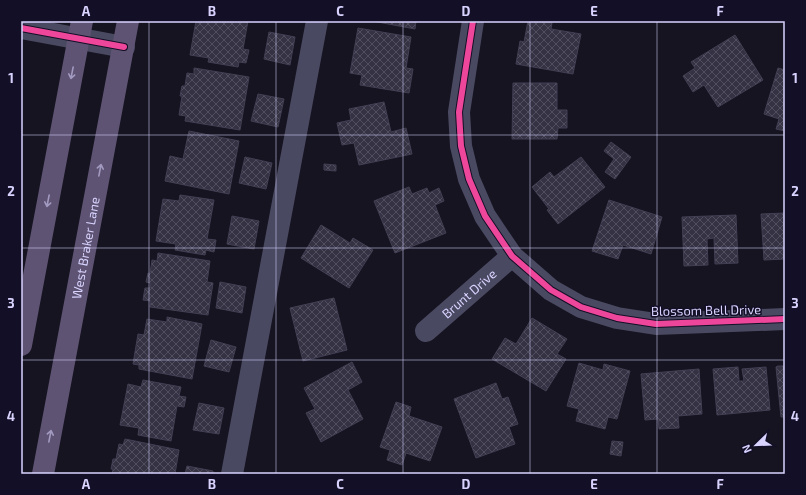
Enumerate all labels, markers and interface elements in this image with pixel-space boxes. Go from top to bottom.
text: A [82,3,91,19]
text: B [208,3,216,19]
text: C [336,3,344,19]
text: D [462,3,471,19]
text: E [590,3,598,19]
text: F [716,3,724,19]
one-way arrow [68,66,76,79]
text: 1 [8,70,14,86]
text: 1 [792,70,798,86]
one-way arrow [97,164,105,177]
text: 2 [7,183,15,199]
text: 2 [791,183,799,199]
one-way arrow [44,194,52,207]
street label: West Braker Lane [68,196,103,300]
street label: Brunt Drive [438,265,499,322]
text: 3 [7,295,15,311]
text: 3 [791,295,799,311]
street label: Blossom Bell Drive [651,301,761,319]
text: 4 [7,408,15,424]
text: 4 [791,408,799,424]
north arrow [736,425,776,465]
one-way arrow [46,430,54,443]
text: N [739,443,754,455]
text: A [82,476,91,492]
text: B [208,476,216,492]
text: C [336,476,344,492]
text: D [462,476,471,492]
text: E [590,476,598,492]
text: F [716,476,724,492]

